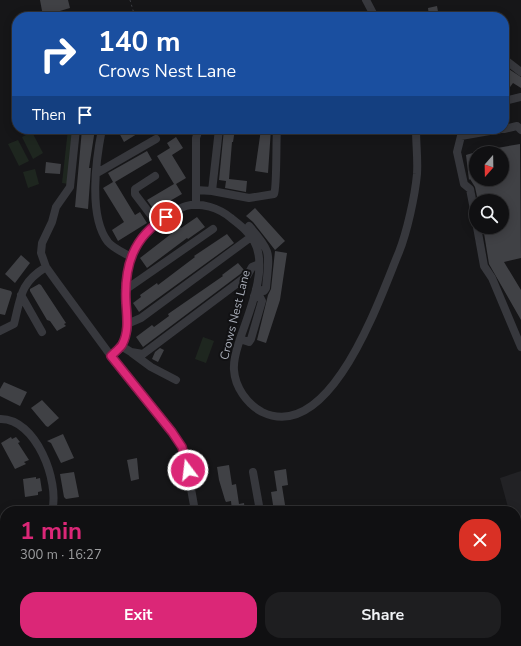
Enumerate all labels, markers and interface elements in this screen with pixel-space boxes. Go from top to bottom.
text: 140 m [98,23,181,61]
icon: right [32,28,84,80]
text: Crows Nest Lane [98,59,236,83]
icon: arrive [74,104,96,126]
text: Then [32,105,66,125]
north arrow [469,146,509,186]
map controls [469,146,509,234]
button: search [469,194,509,234]
pin [149,200,183,234]
icon: arrive [155,206,177,228]
street label: Crows Nest Lane [216,268,254,362]
position arrow [167,449,209,491]
text: 1 min [20,515,82,547]
button: close [459,519,501,561]
text: 300 m · 16:27 [20,546,102,564]
button: Exit [20,592,257,638]
button: Share [265,592,501,638]

